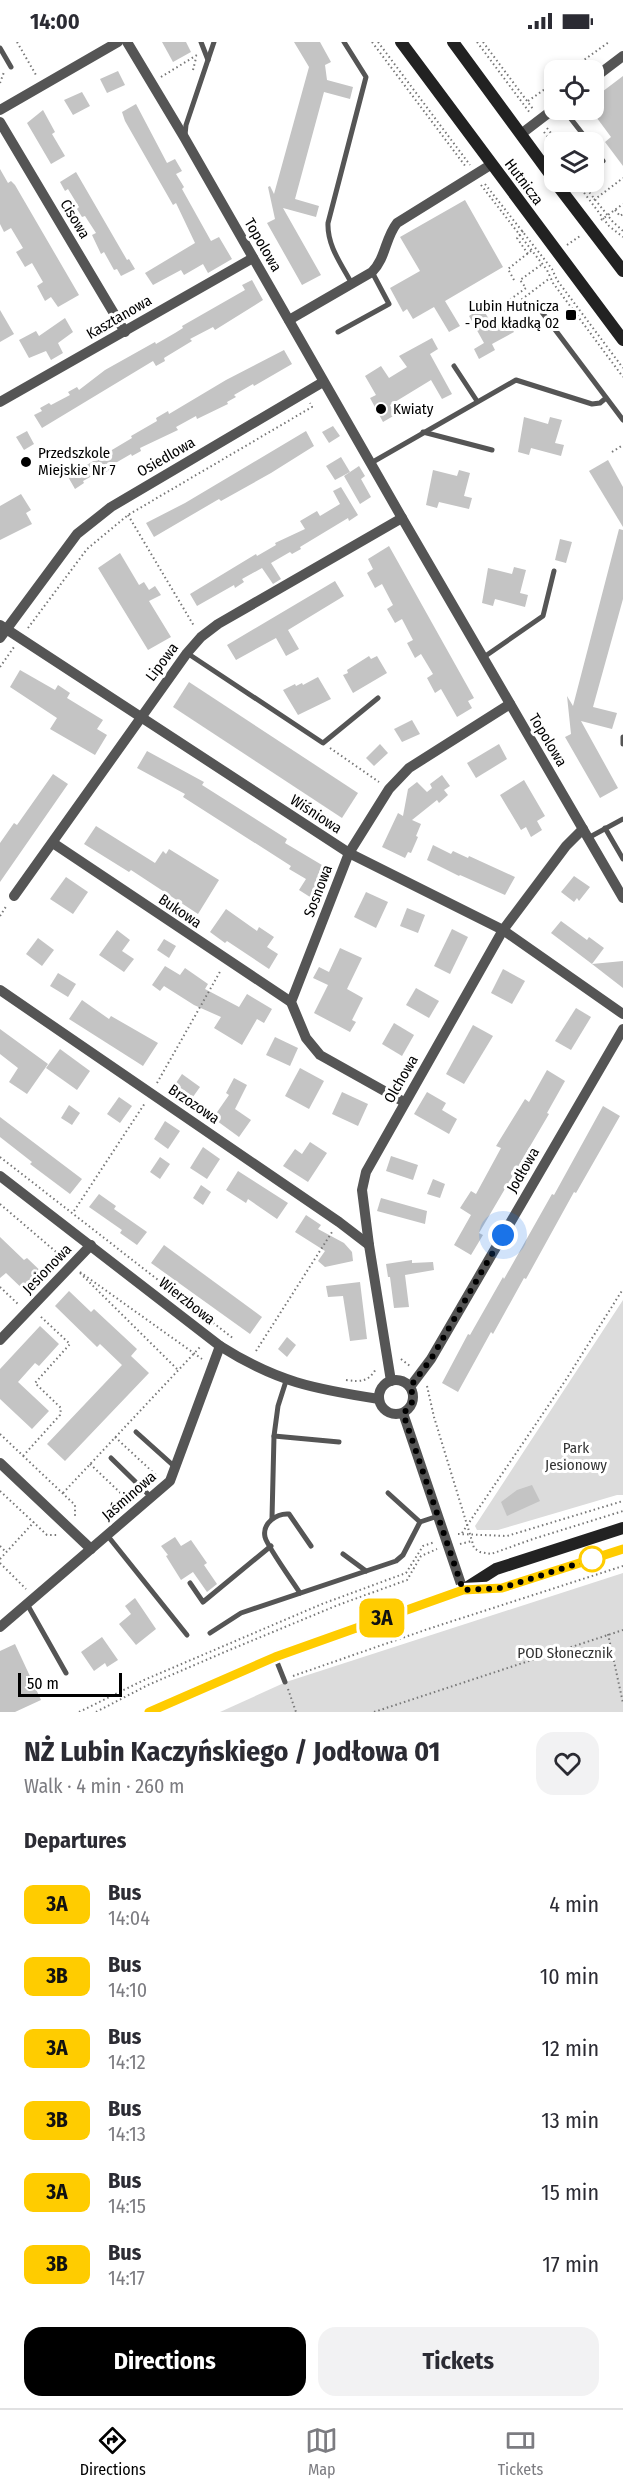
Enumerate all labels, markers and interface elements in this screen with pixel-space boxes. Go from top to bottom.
text: 14:00 [30,8,80,35]
map controls [544,60,604,192]
button: locate [544,60,604,120]
button: layers [544,132,604,192]
street label: Hutnicza [501,155,547,209]
street label: Cisowa [56,196,94,242]
street label: Topolowa [241,215,285,275]
street label: Kasztanowa [83,291,155,343]
place label: Lubin Hutnicza - Pod kładką 02 [465,297,559,332]
marker: Lubin Hutnicza - Pod kładką 02 [564,308,578,322]
place label: Kwiaty [393,400,434,418]
marker: Kwiaty [374,402,388,416]
street label: Osiedlowa [134,433,198,481]
place label: Przedszkole Miejskie Nr 7 [38,444,116,479]
marker: Przedszkole Miejskie Nr 7 [19,455,33,469]
street label: Lipowa [142,639,182,685]
street label: Topolowa [525,710,571,770]
street label: Wiśniowa [287,791,345,837]
street label: Sosnowa [300,862,336,920]
street label: Bukowa [155,890,205,932]
street label: Olchowa [380,1052,422,1106]
street label: Brzozowa [165,1080,223,1128]
street label: Jodłowa [503,1144,543,1196]
your location [488,1220,518,1250]
street label: Jesionowa [19,1240,75,1298]
street label: Wierzbowa [155,1273,219,1329]
park label: Park Jesionowy [545,1439,607,1474]
street label: Jaśminowa [98,1468,160,1524]
unlabelled marker [579,1546,605,1572]
line badge: 3A [355,1598,409,1638]
text: 3A [371,1605,393,1631]
park label: POD Słonecznik [517,1644,613,1662]
scale bar [18,1670,122,1698]
text: 50 m [27,1674,59,1693]
button: heart [536,1732,599,1795]
text: NŻ Lubin Kaczyńskiego / Jodłowa 01 [24,1735,440,1768]
text: Walk · 4 min · 260 m [24,1774,184,1798]
text: Departures [24,1827,126,1854]
text: Bus [108,1879,141,1906]
text: 3A [46,1891,68,1917]
text: 4 min [549,1891,599,1918]
text: 14:04 [108,1906,150,1930]
text: Bus [108,1951,141,1978]
text: 3B [46,1963,68,1989]
text: 10 min [540,1963,599,1990]
text: 14:10 [108,1978,147,2002]
text: Bus [108,2023,141,2050]
text: 3A [46,2035,68,2061]
text: 12 min [541,2035,599,2062]
text: 14:12 [108,2050,146,2074]
text: Bus [108,2095,141,2122]
text: 3B [46,2107,68,2133]
text: 13 min [541,2107,599,2134]
text: 14:13 [108,2122,146,2146]
text: Bus [108,2167,141,2194]
text: 3A [46,2179,68,2205]
text: 15 min [541,2179,599,2206]
text: 14:15 [108,2194,146,2218]
text: Bus [108,2239,141,2266]
text: 3B [46,2251,68,2277]
text: 17 min [542,2251,599,2278]
text: 14:17 [108,2266,145,2290]
button: Directions [24,2327,306,2396]
button: Tickets [318,2327,599,2396]
tab: Directions [80,2424,146,2479]
tab: Map [305,2424,338,2479]
tab: Tickets [498,2424,543,2479]

